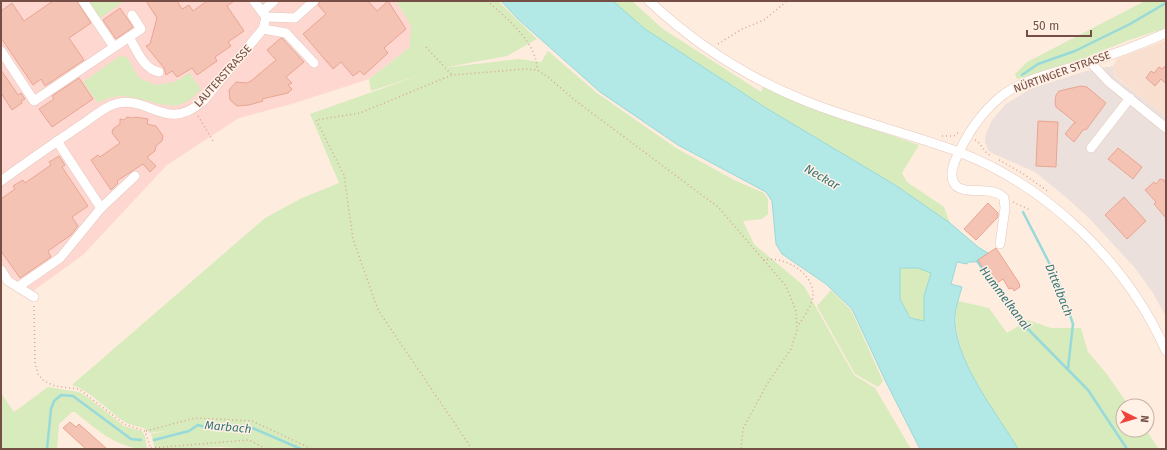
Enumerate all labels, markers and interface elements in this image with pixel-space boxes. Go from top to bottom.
scale bar [1027,12,1091,38]
text: 50 m [1033,19,1059,33]
street label: LAUTERSTRASSE [192,42,254,110]
street label: NÜRTINGER STRASSE [1011,47,1112,96]
water label: Neckar [802,161,842,193]
water label: Dittelbach [1042,262,1076,318]
water label: Hummelkanal [977,264,1033,332]
north arrow [1115,398,1155,438]
text: N [1138,415,1151,423]
water label: Marbach [204,418,252,436]

